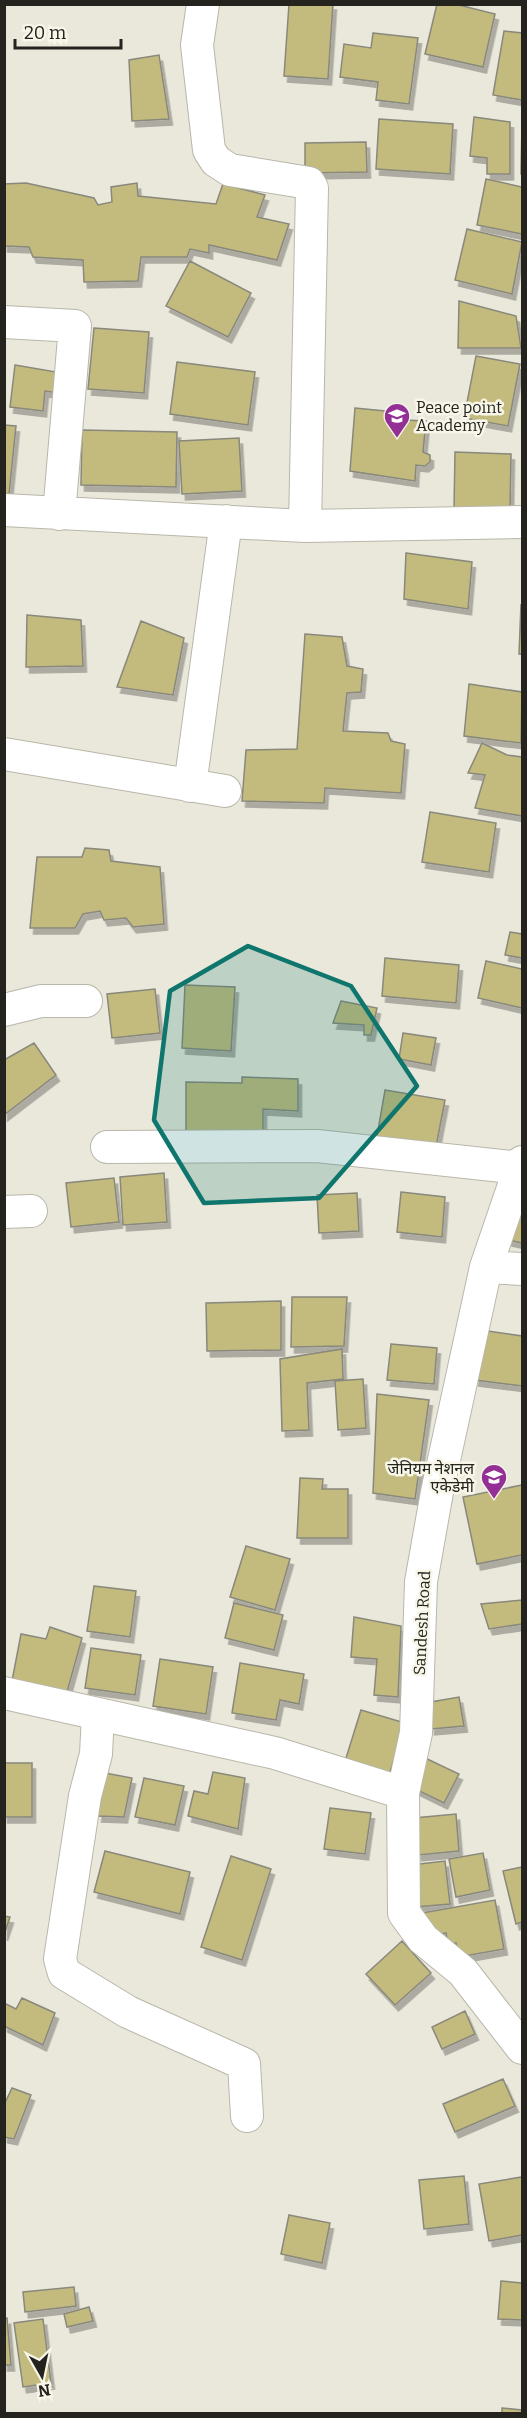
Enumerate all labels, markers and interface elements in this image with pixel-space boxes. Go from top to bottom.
scale bar [15,12,122,50]
text: 20 m [24,22,66,44]
place label: Peace point Academy [416,398,502,435]
school or university icon: Peace point Academy [382,401,412,439]
place label: जेनियम नेशनल एकेडेमी [388,1459,475,1496]
school or university icon: जेनियम नेशनल एकेडेमी [479,1462,509,1500]
street label: Sandesh Road [410,1570,434,1676]
north arrow [12,2346,72,2406]
text: N [37,2380,52,2401]

